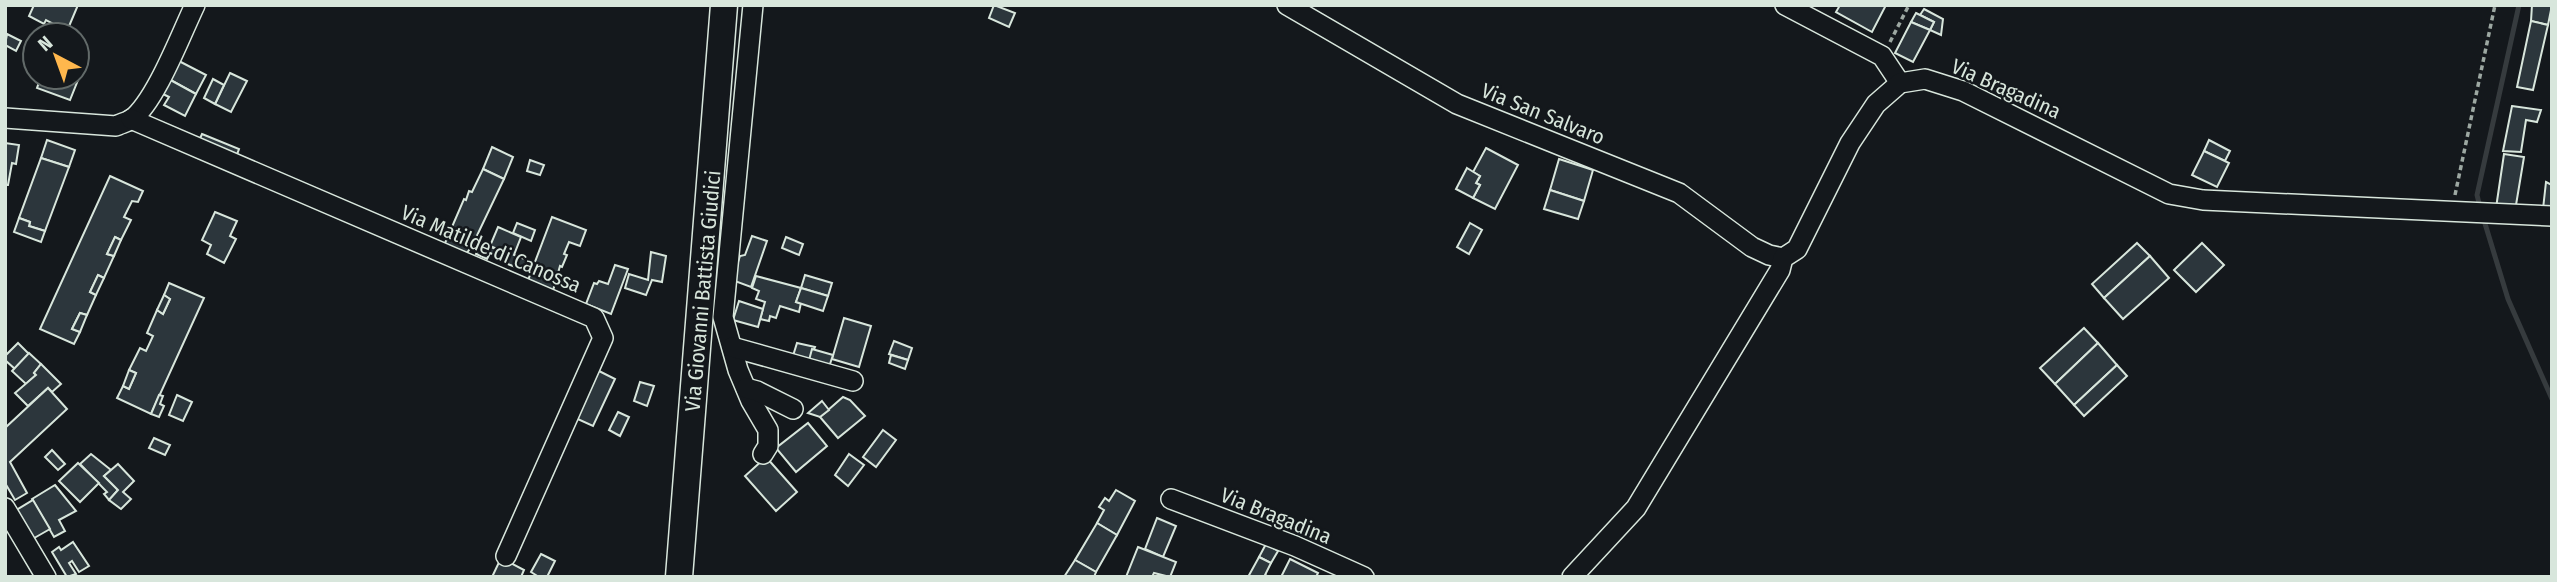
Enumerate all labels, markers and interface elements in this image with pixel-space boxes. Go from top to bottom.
north arrow [21,21,91,91]
text: N [33,31,57,56]
street label: Via Bragadina [1947,53,2065,125]
street label: Via San Salvaro [1477,77,1609,151]
street label: Via Giovanni Battista Giudici [680,169,726,413]
street label: Via Matilde di Canossa [397,199,585,299]
street label: Via Bragadina [1217,482,1335,550]

